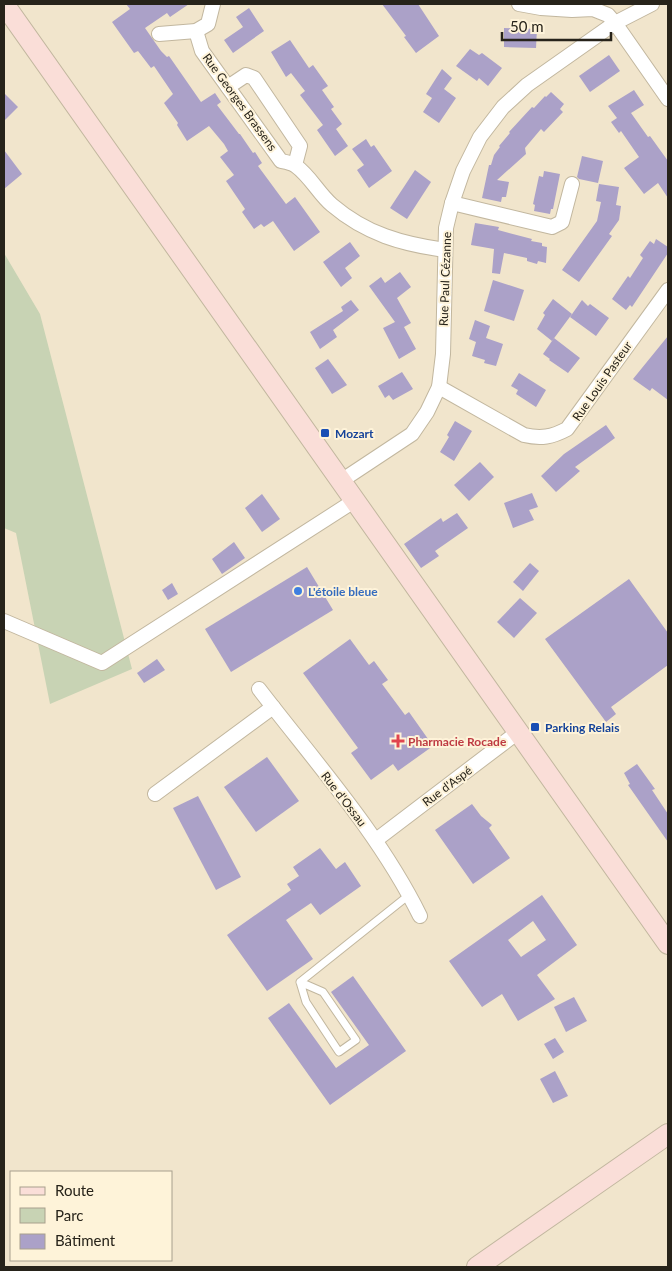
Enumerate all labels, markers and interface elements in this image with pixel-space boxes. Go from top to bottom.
scale bar [502,10,611,42]
text: 50 m [510,17,544,35]
street label: Rue Georges Brassens [200,50,280,154]
street label: Rue Paul Cézanne [436,232,454,326]
street label: Rue Louis Pasteur [569,338,635,424]
place label: Mozart [335,426,374,441]
marker: Mozart [319,427,331,439]
place label: L'étoile bleue [308,584,378,599]
marker: L'étoile bleue [292,585,304,597]
place label: Parking Relais [545,720,619,735]
marker: Parking Relais [529,721,541,733]
place label: Pharmacie Rocade [408,734,507,749]
marker: Pharmacie Rocade [392,735,404,747]
street label: Rue d'Aspé [419,762,475,810]
street label: Rue d'Ossau [318,769,370,829]
legend [10,1171,172,1261]
text: Route [55,1181,94,1199]
text: Parc [55,1206,84,1224]
text: Bâtiment [55,1231,116,1249]

